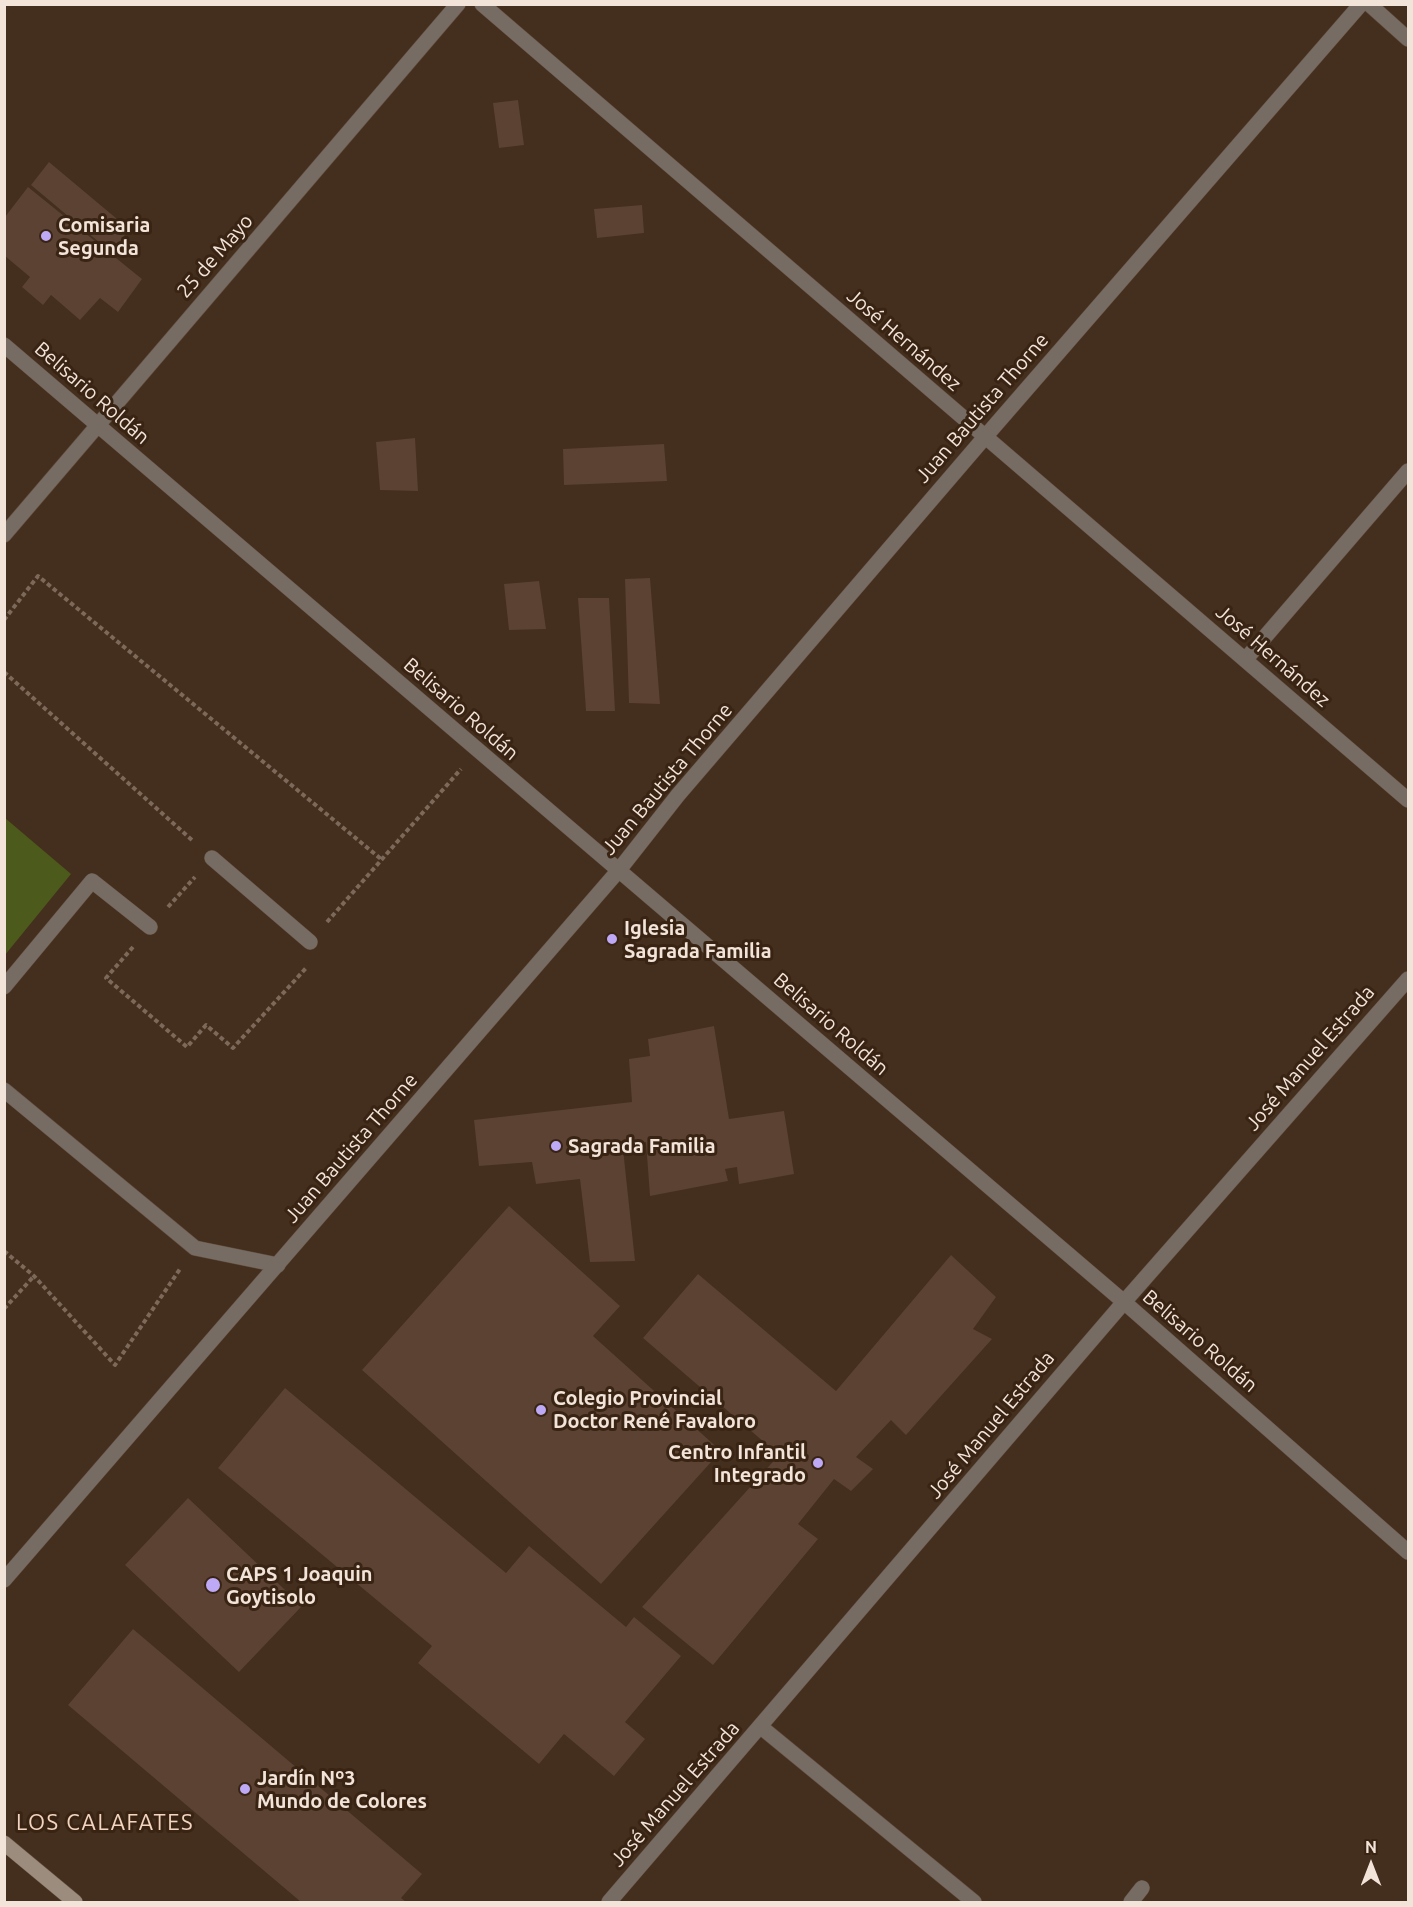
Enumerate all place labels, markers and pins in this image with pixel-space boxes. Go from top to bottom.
place label: Comisaria Segunda [58,213,150,260]
marker: Comisaria Segunda [39,229,53,243]
place label: Iglesia Sagrada Familia [624,916,772,963]
marker: Iglesia Sagrada Familia [605,932,619,946]
place label: Sagrada Familia [568,1134,716,1158]
marker: Sagrada Familia [549,1139,563,1153]
place label: Colegio Provincial Doctor René Favaloro [553,1386,756,1433]
marker: Colegio Provincial Doctor René Favaloro [534,1403,548,1417]
place label: Centro Infantil Integrado [668,1440,806,1487]
marker: Centro Infantil Integrado [811,1456,825,1470]
place label: CAPS 1 Joaquin Goytisolo [226,1562,372,1609]
marker: CAPS 1 Joaquin Goytisolo [204,1576,222,1594]
place label: Jardín Nº3 Mundo de Colores [257,1766,427,1813]
marker: Jardín Nº3 Mundo de Colores [238,1782,252,1796]

